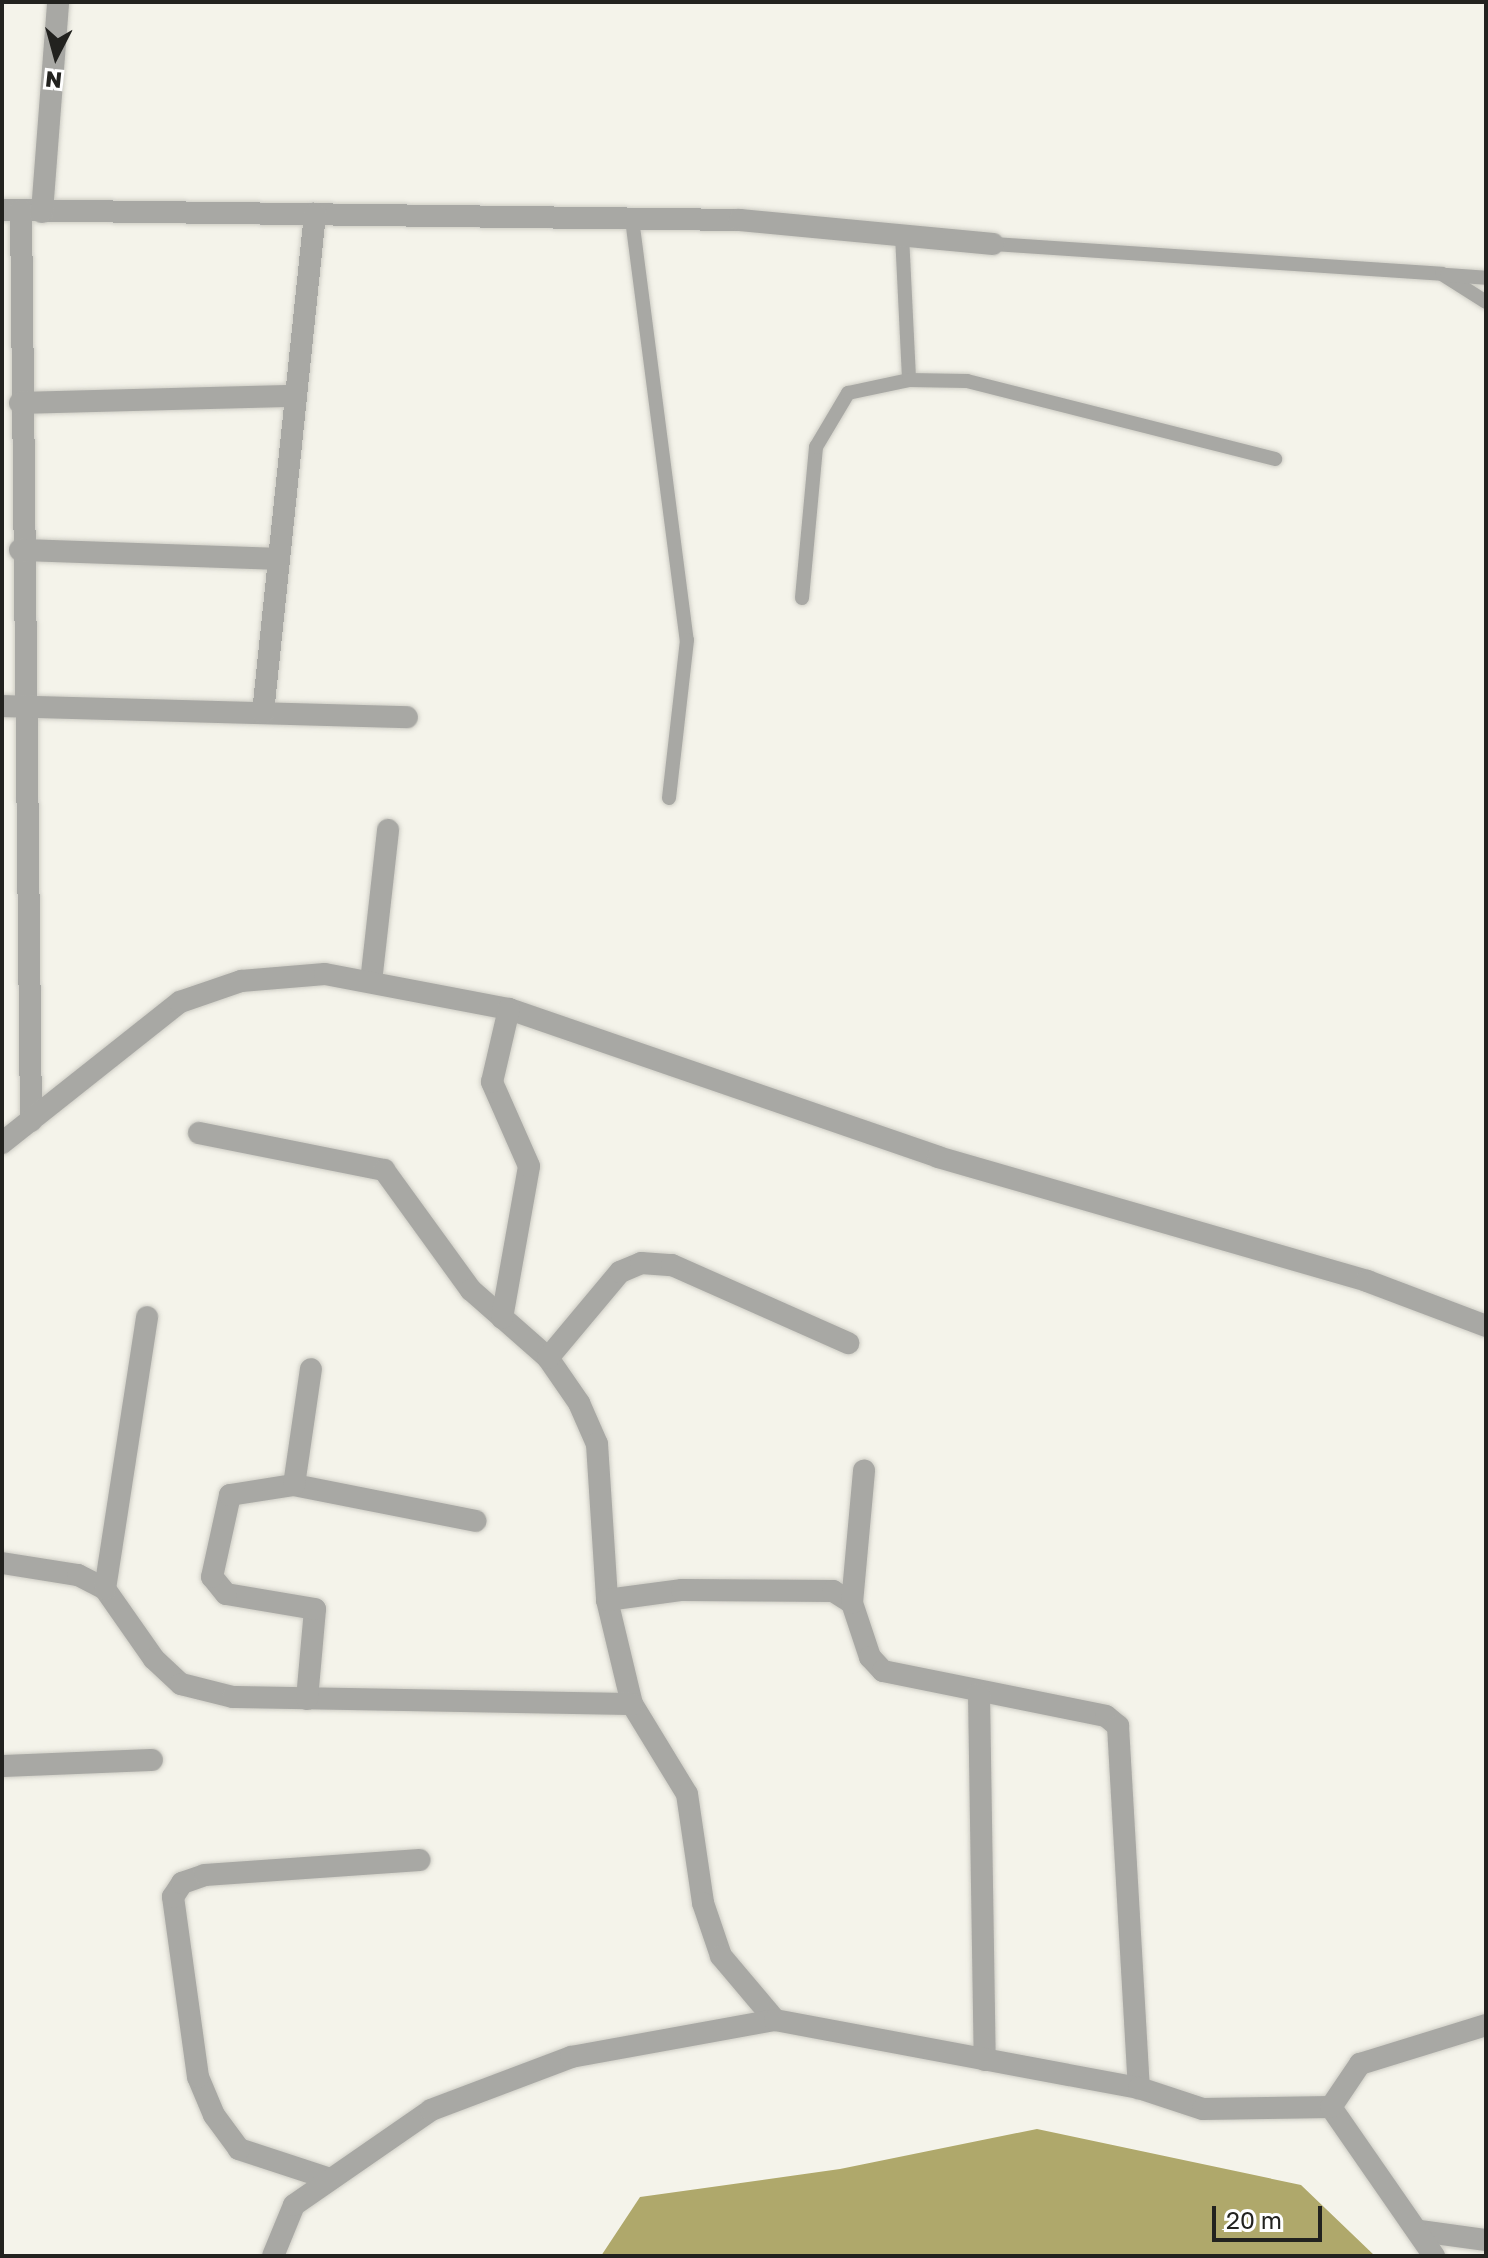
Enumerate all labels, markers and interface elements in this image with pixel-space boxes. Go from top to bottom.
north arrow [16,16,96,96]
text: N [44,66,63,95]
scale bar [1216,2190,1326,2240]
text: 20 m [1226,2205,1282,2234]

